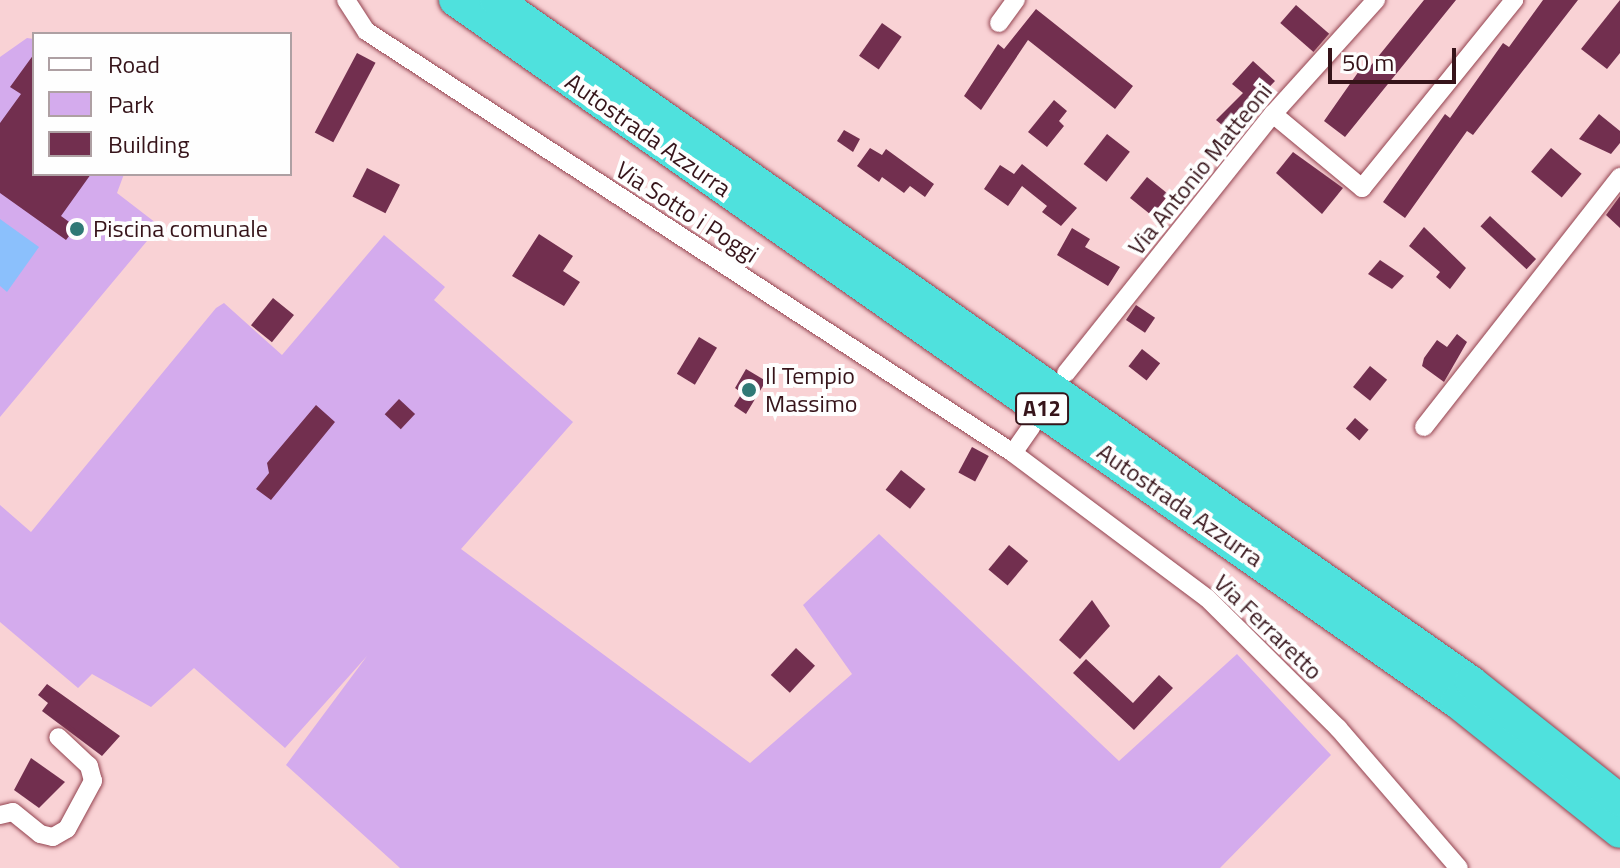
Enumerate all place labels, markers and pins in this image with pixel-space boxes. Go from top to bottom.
place label: Piscina comunale [93,215,268,243]
marker: Piscina comunale [68,220,86,238]
place label: Il Tempio Massimo [765,362,857,418]
marker: Il Tempio Massimo [740,381,758,399]

